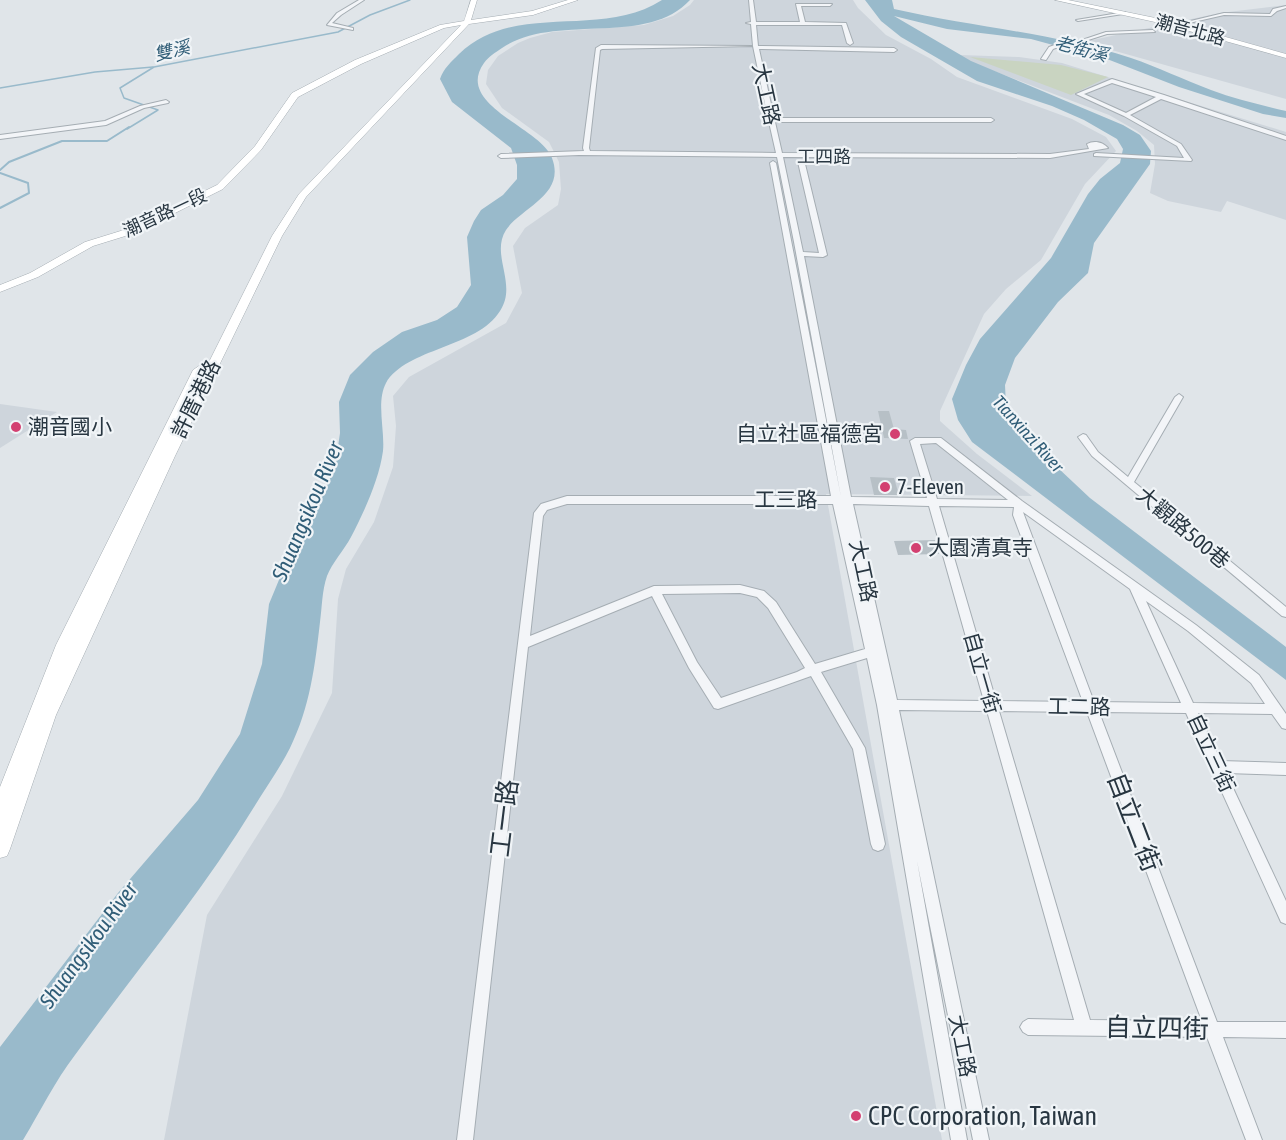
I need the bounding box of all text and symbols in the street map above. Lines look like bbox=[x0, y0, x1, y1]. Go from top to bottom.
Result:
street label: 潮音北路 bbox=[1153, 10, 1228, 49]
water label: 老街溪 bbox=[1052, 31, 1113, 66]
water label: 雙溪 bbox=[152, 36, 195, 65]
street label: 大工路 bbox=[749, 60, 785, 127]
street label: 工四路 bbox=[797, 146, 851, 167]
street label: 潮音路一段 bbox=[120, 184, 210, 241]
street label: 許厝港路 bbox=[166, 356, 224, 442]
water label: Tianxinzi River bbox=[988, 391, 1069, 477]
place label: 潮音國小 bbox=[28, 414, 112, 438]
marker: 潮音國小 bbox=[9, 420, 23, 434]
place label: 自立社區福德宮 bbox=[736, 421, 883, 445]
marker: 自立社區福德宮 bbox=[888, 427, 902, 441]
water label: Shuangsikou River bbox=[265, 436, 349, 586]
place label: 7-Eleven bbox=[897, 474, 964, 498]
marker: 7-Eleven bbox=[878, 480, 892, 494]
street label: 大觀路500巷 bbox=[1132, 482, 1235, 573]
street label: 工三路 bbox=[755, 487, 818, 511]
place label: 大園清真寺 bbox=[928, 535, 1033, 559]
street label: 大工路 bbox=[846, 537, 882, 604]
marker: 大園清真寺 bbox=[909, 541, 923, 555]
street label: 自立一街 bbox=[960, 629, 1006, 716]
street label: 工二路 bbox=[1047, 693, 1111, 719]
street label: 自立三街 bbox=[1183, 709, 1241, 796]
street label: 自立二街 bbox=[1101, 768, 1167, 876]
street label: 工一路 bbox=[484, 777, 524, 859]
water label: Shuangsikou River bbox=[33, 876, 143, 1014]
street label: 自立四街 bbox=[1105, 1012, 1209, 1044]
street label: 大工路 bbox=[945, 1013, 981, 1079]
place label: CPC Corporation, Taiwan bbox=[868, 1101, 1097, 1131]
marker: CPC Corporation, Taiwan bbox=[849, 1109, 863, 1123]

